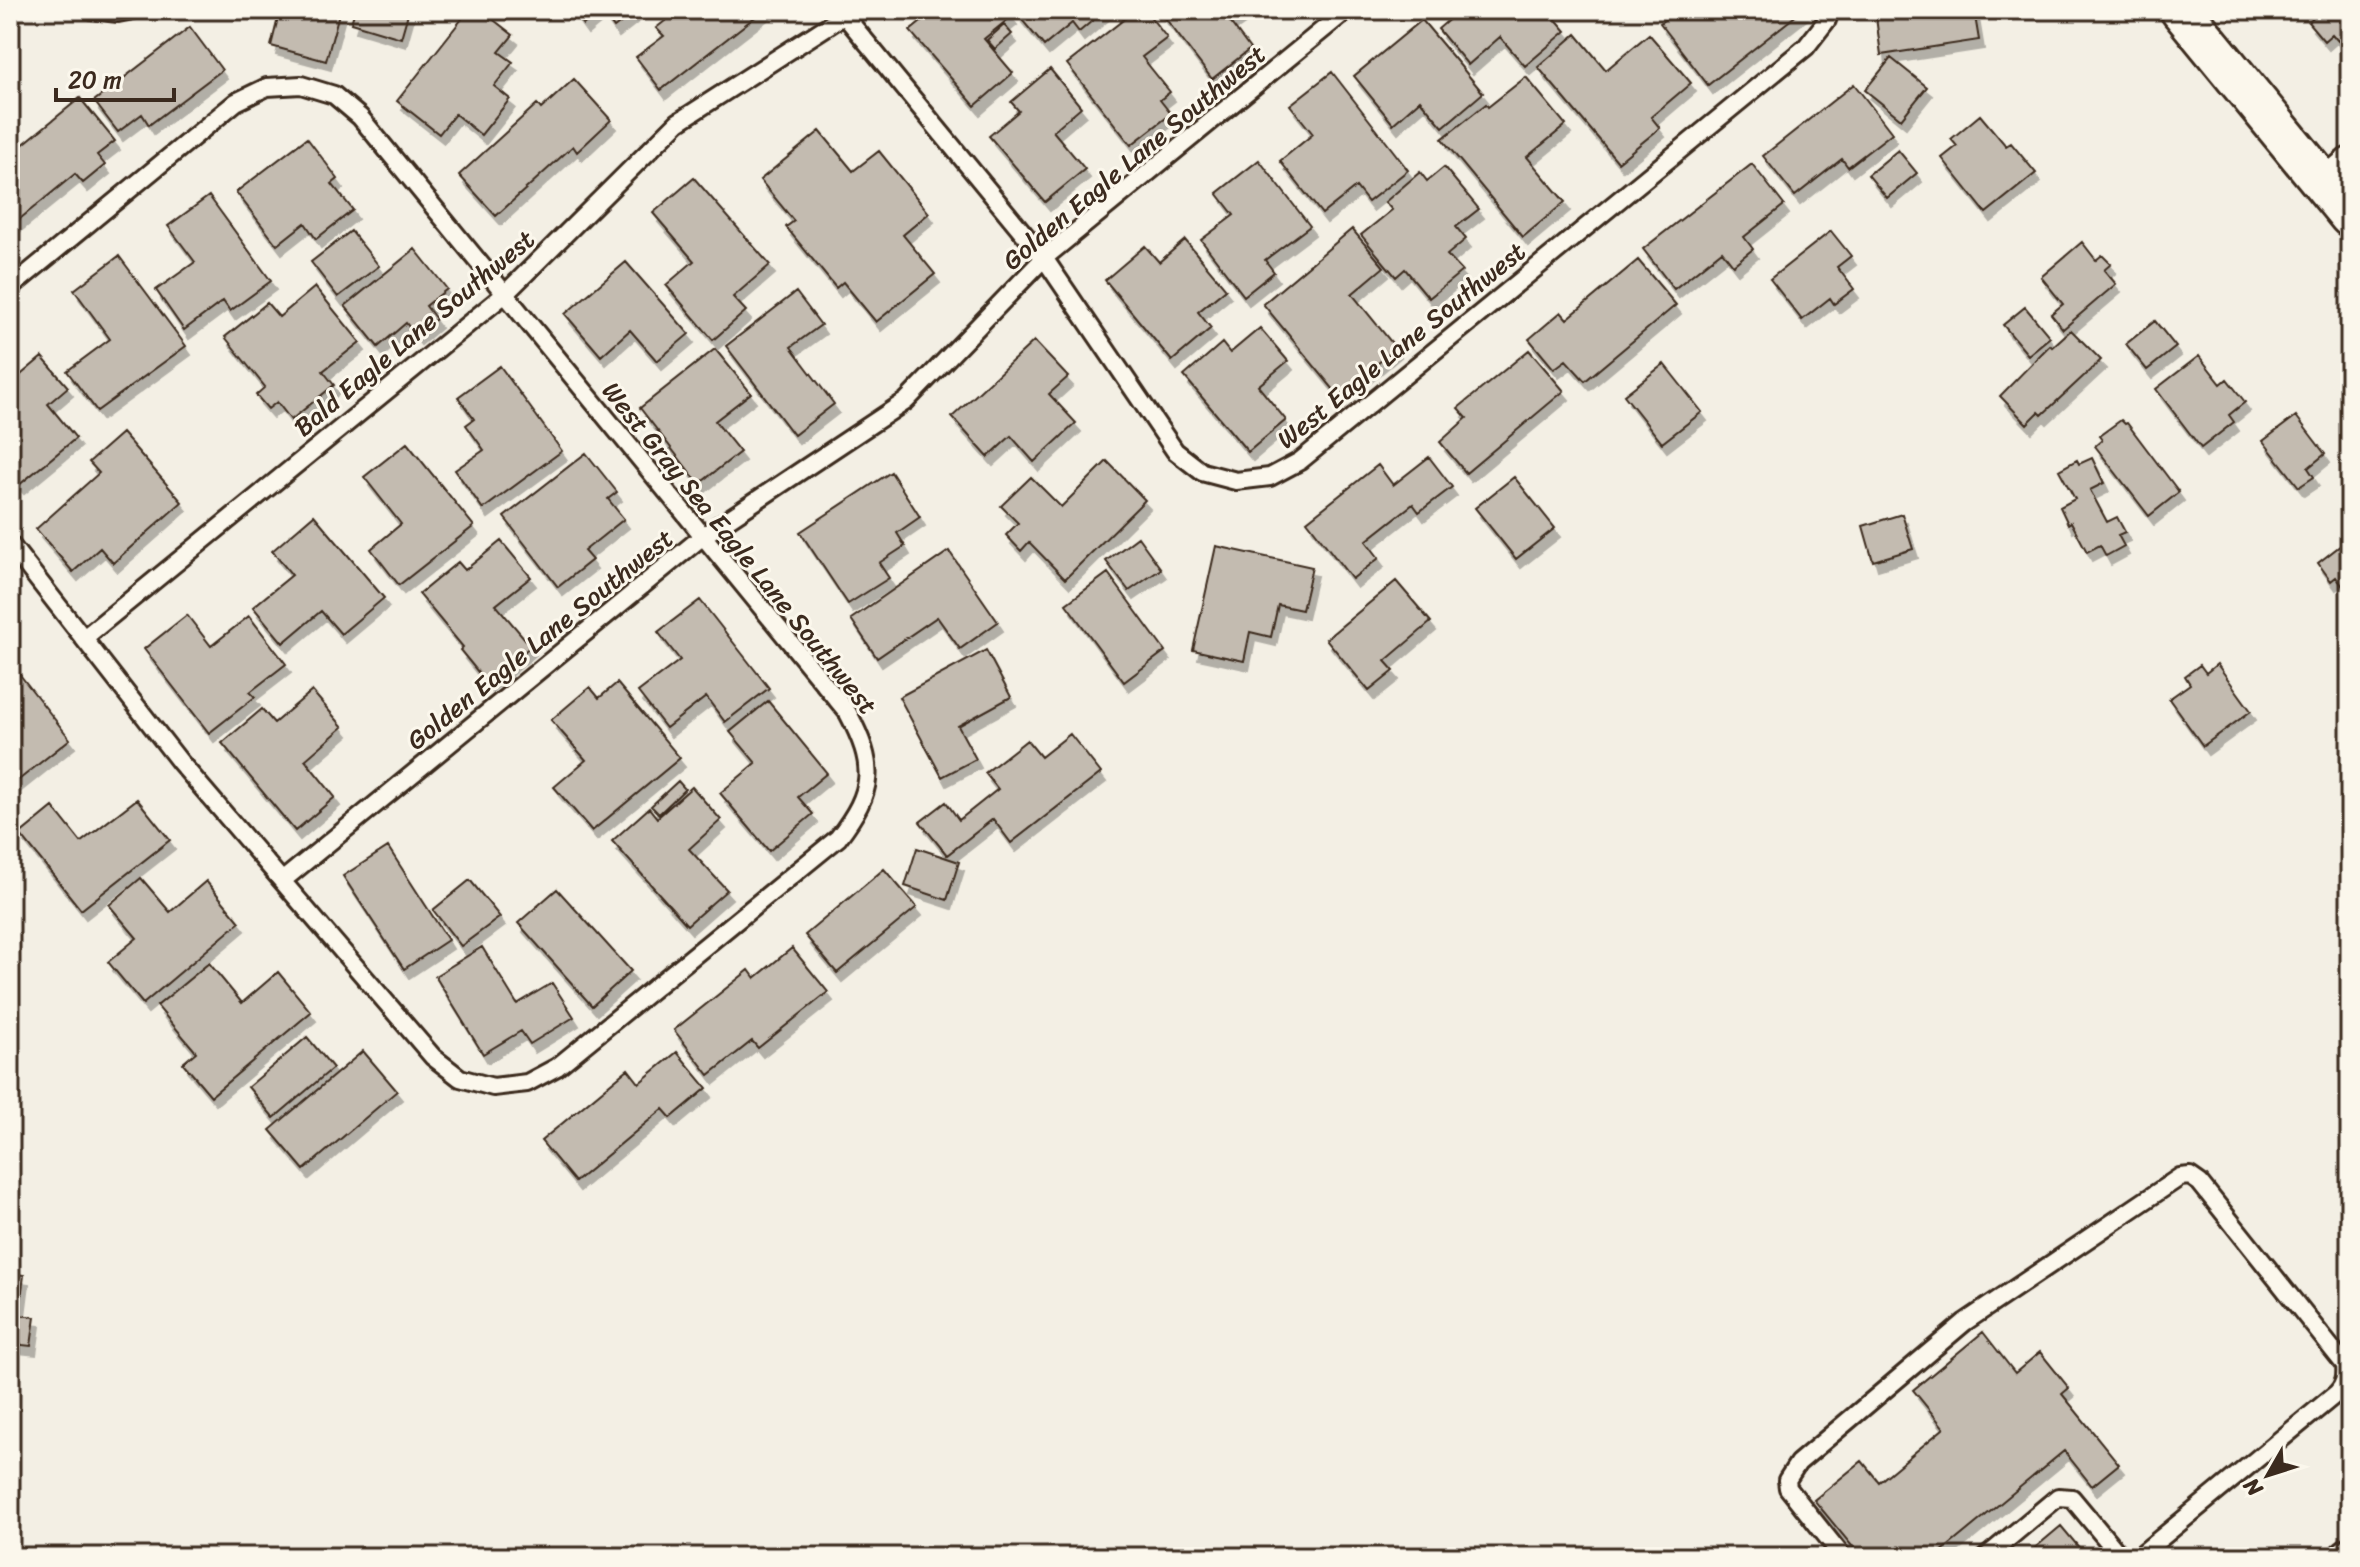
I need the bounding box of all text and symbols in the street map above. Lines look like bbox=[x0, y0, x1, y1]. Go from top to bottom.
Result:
street label: Golden Eagle Lane Southwest bbox=[991, 32, 1277, 282]
scale bar bbox=[56, 52, 174, 102]
text: 20 m bbox=[68, 59, 122, 101]
street label: Bald Eagle Lane Southwest bbox=[283, 218, 545, 448]
street label: West Eagle Lane Southwest bbox=[1266, 229, 1536, 461]
street label: West Gray Sea Eagle Lane Southwest bbox=[590, 371, 890, 725]
street label: Golden Eagle Lane Southwest bbox=[396, 516, 684, 762]
north arrow bbox=[2228, 1435, 2308, 1515]
text: N bbox=[2232, 1468, 2273, 1506]

